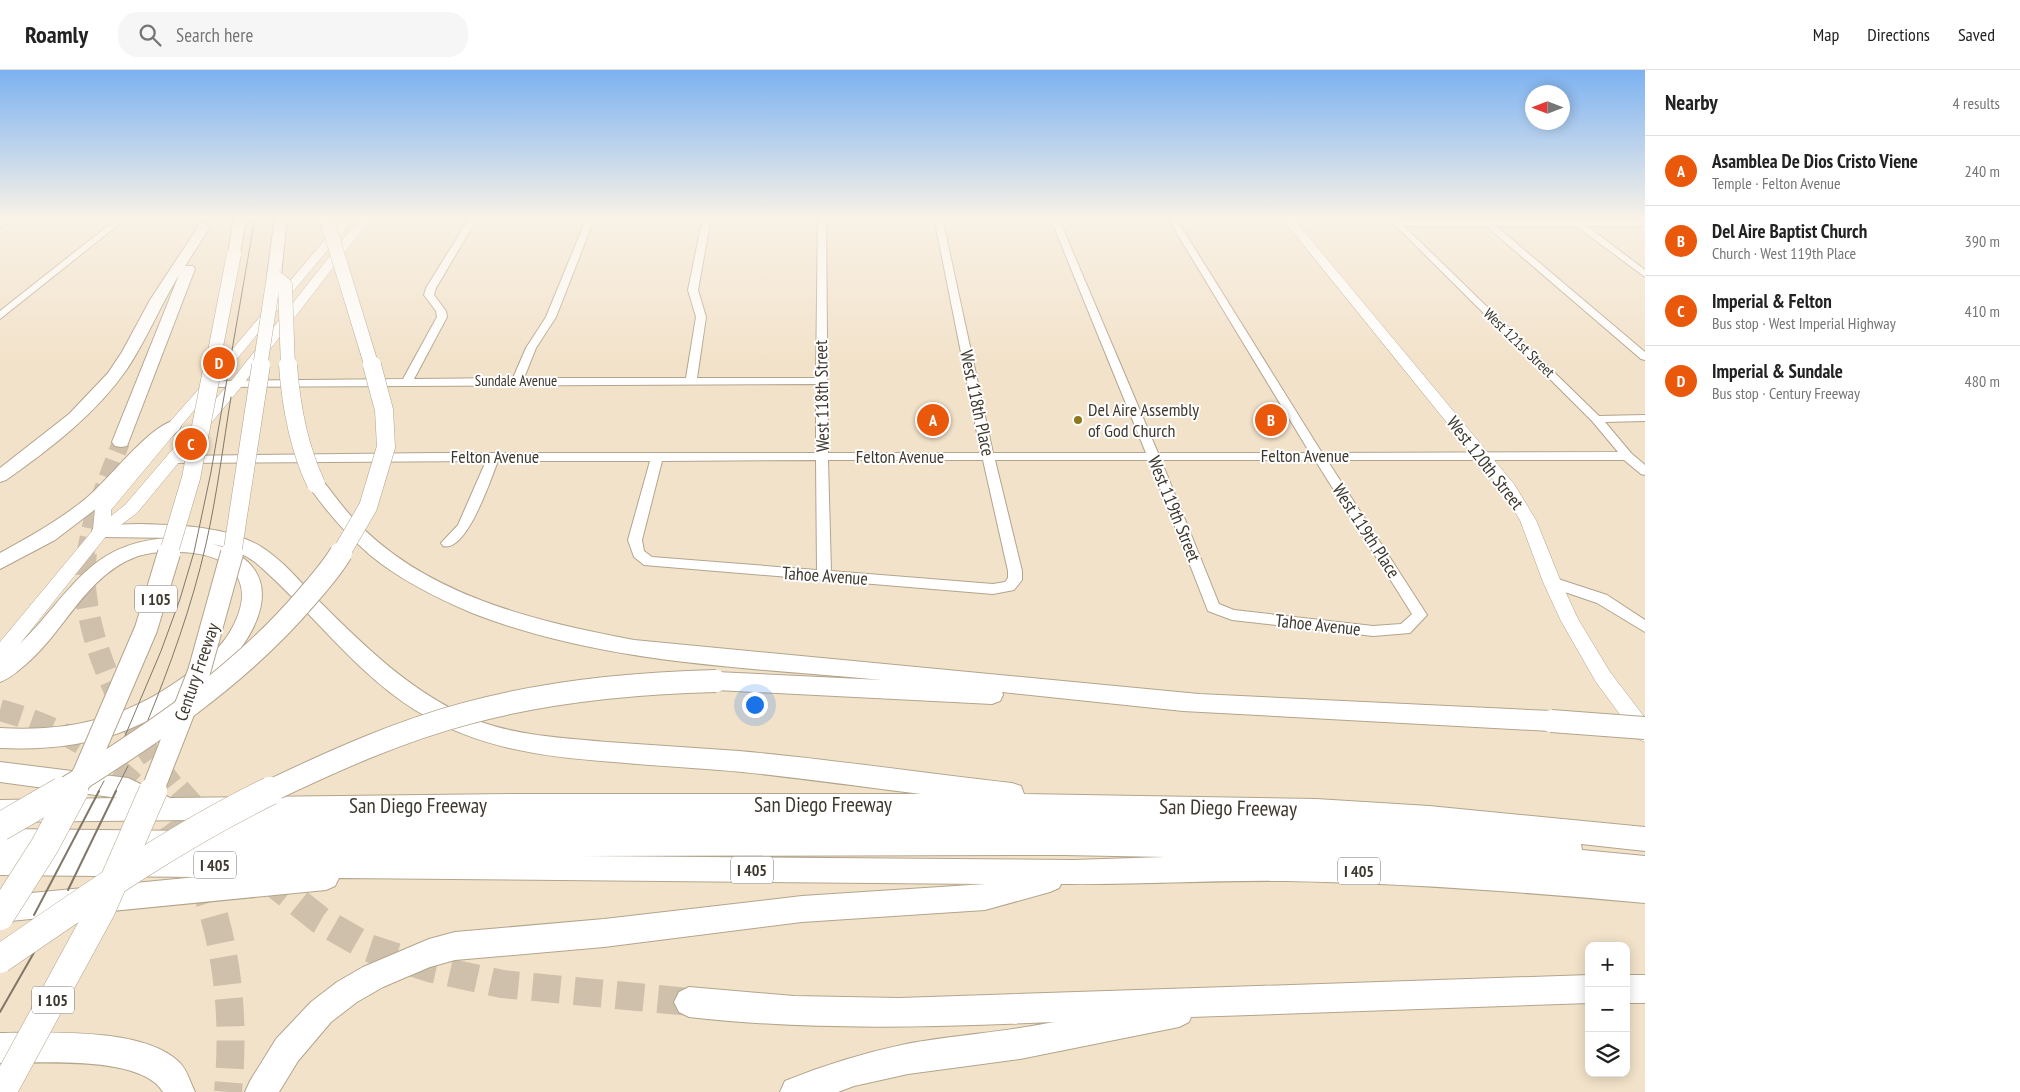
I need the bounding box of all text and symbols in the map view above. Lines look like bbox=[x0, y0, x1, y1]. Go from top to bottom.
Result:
search box bbox=[118, 12, 468, 57]
text: Roamly bbox=[25, 19, 88, 50]
icon: search bbox=[136, 21, 164, 49]
text: Search here bbox=[176, 23, 253, 47]
text: Map bbox=[1813, 23, 1839, 46]
text: Directions bbox=[1867, 23, 1930, 46]
text: Saved bbox=[1958, 23, 1995, 46]
north arrow bbox=[1525, 85, 1570, 130]
text: Nearby bbox=[1665, 89, 1718, 116]
text: 4 results bbox=[1953, 93, 2000, 113]
text: Asamblea De Dios Cristo Viene bbox=[1712, 149, 1918, 173]
text: A bbox=[1677, 161, 1685, 181]
text: 240 m bbox=[1965, 161, 2000, 181]
text: Temple · Felton Avenue bbox=[1712, 173, 1841, 193]
text: Del Aire Baptist Church bbox=[1712, 219, 1867, 243]
text: B bbox=[1677, 231, 1685, 251]
text: 390 m bbox=[1965, 231, 2000, 251]
text: Church · West 119th Place bbox=[1712, 243, 1856, 263]
text: Imperial & Felton bbox=[1712, 289, 1832, 313]
text: C bbox=[1677, 301, 1685, 321]
text: 410 m bbox=[1965, 301, 2000, 321]
street label: West 121st Street bbox=[1480, 304, 1559, 381]
text: Bus stop · West Imperial Highway bbox=[1712, 313, 1896, 333]
street label: West 118th Street bbox=[809, 340, 834, 452]
pin: D bbox=[203, 344, 235, 382]
street label: West 118th Place bbox=[955, 348, 1000, 458]
text: Imperial & Sundale bbox=[1712, 359, 1843, 383]
street label: Sundale Avenue bbox=[475, 371, 557, 390]
text: D bbox=[1677, 371, 1685, 391]
text: 480 m bbox=[1965, 371, 2000, 391]
text: Bus stop · Century Freeway bbox=[1712, 383, 1860, 403]
place label: Del Aire Assembly of God Church bbox=[1088, 398, 1199, 442]
pin: A bbox=[917, 401, 949, 439]
pin: B bbox=[1255, 401, 1287, 439]
street label: West 120th Street bbox=[1442, 411, 1529, 514]
marker: Del Aire Assembly of God Church bbox=[1072, 414, 1084, 426]
pin: C bbox=[175, 425, 207, 463]
street label: Felton Avenue bbox=[1261, 444, 1349, 467]
street label: Felton Avenue bbox=[451, 445, 539, 468]
street label: Felton Avenue bbox=[856, 445, 944, 468]
street label: West 119th Street bbox=[1143, 453, 1206, 565]
street label: West 119th Place bbox=[1327, 479, 1405, 582]
street label: Tahoe Avenue bbox=[781, 561, 869, 590]
road number: I 105 bbox=[135, 586, 177, 612]
street label: Tahoe Avenue bbox=[1274, 609, 1362, 640]
street label: Century Freeway bbox=[169, 619, 224, 724]
your location bbox=[742, 692, 768, 718]
street label: San Diego Freeway bbox=[754, 791, 892, 818]
street label: San Diego Freeway bbox=[349, 792, 487, 819]
street label: San Diego Freeway bbox=[1159, 793, 1297, 822]
road number: I 405 bbox=[194, 852, 236, 878]
road number: I 405 bbox=[731, 856, 773, 884]
road number: I 405 bbox=[1338, 858, 1380, 884]
map controls bbox=[1585, 942, 1630, 1077]
button: + bbox=[1585, 942, 1630, 987]
road number: I 105 bbox=[32, 986, 74, 1014]
button: − bbox=[1585, 987, 1630, 1032]
button: layers bbox=[1585, 1032, 1630, 1077]

